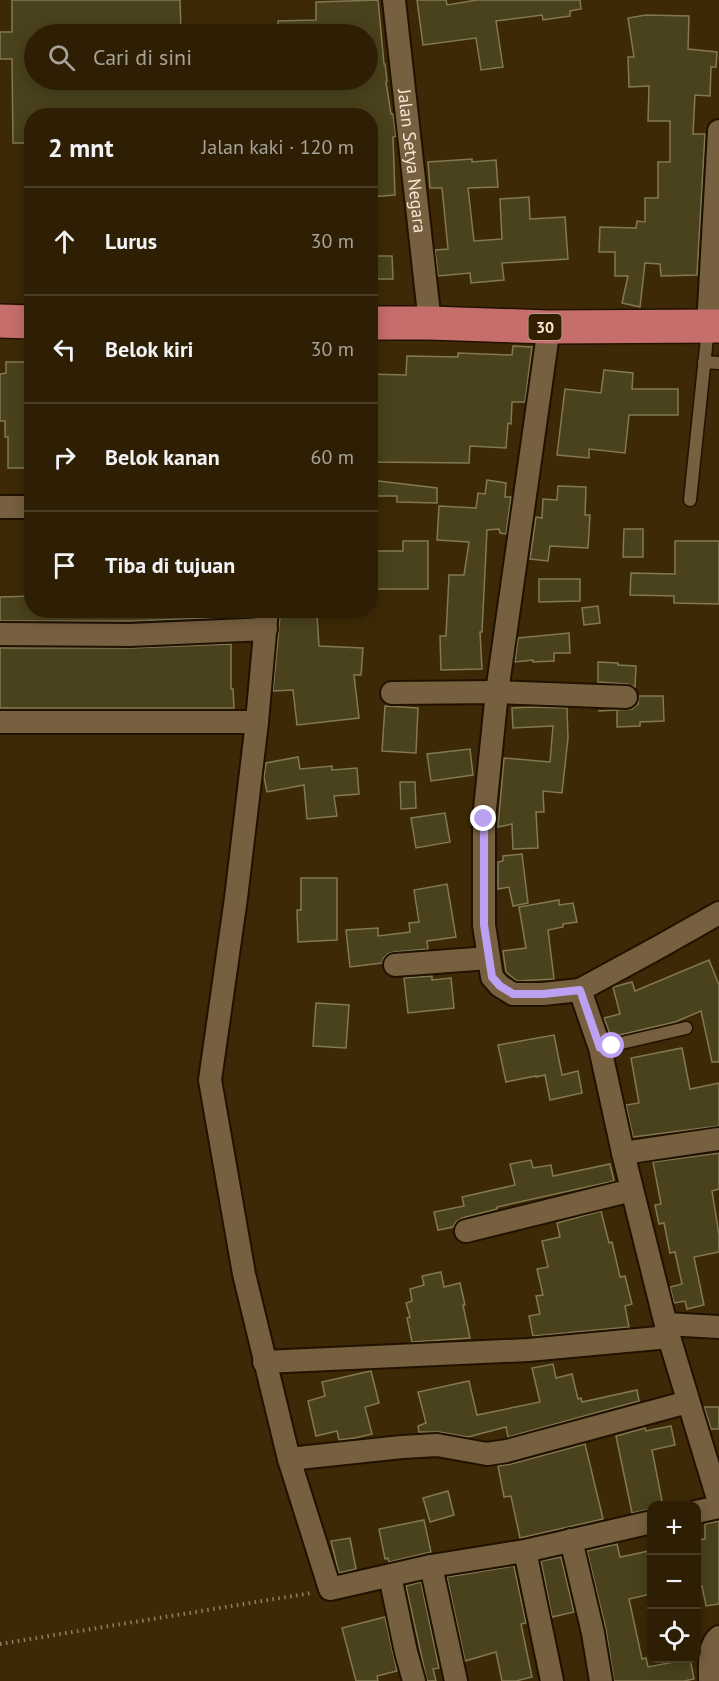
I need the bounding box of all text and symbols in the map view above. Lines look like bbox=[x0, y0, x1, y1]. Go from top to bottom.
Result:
search box bbox=[24, 24, 378, 90]
icon: search bbox=[45, 41, 78, 74]
text: Cari di sini bbox=[93, 43, 192, 71]
street label: Jalan Setya Negara bbox=[393, 87, 432, 234]
text: 2 mnt bbox=[48, 131, 114, 164]
text: Jalan kaki · 120 m bbox=[201, 134, 354, 160]
icon: ahead bbox=[48, 225, 81, 258]
text: Lurus bbox=[105, 227, 157, 255]
text: 30 m bbox=[311, 228, 354, 254]
road number: 30 bbox=[528, 314, 562, 340]
icon: left bbox=[48, 333, 81, 366]
text: Belok kiri bbox=[105, 335, 194, 363]
text: 30 m bbox=[311, 336, 354, 362]
icon: right bbox=[48, 441, 81, 474]
text: Belok kanan bbox=[105, 443, 220, 471]
text: 60 m bbox=[311, 444, 354, 470]
icon: arrive bbox=[48, 549, 81, 582]
text: Tiba di tujuan bbox=[105, 551, 235, 579]
route end bbox=[470, 805, 496, 831]
route start bbox=[598, 1032, 624, 1058]
map controls bbox=[647, 1501, 701, 1663]
button: + bbox=[647, 1501, 701, 1555]
button: − bbox=[647, 1555, 701, 1609]
button: locate bbox=[647, 1609, 701, 1663]

